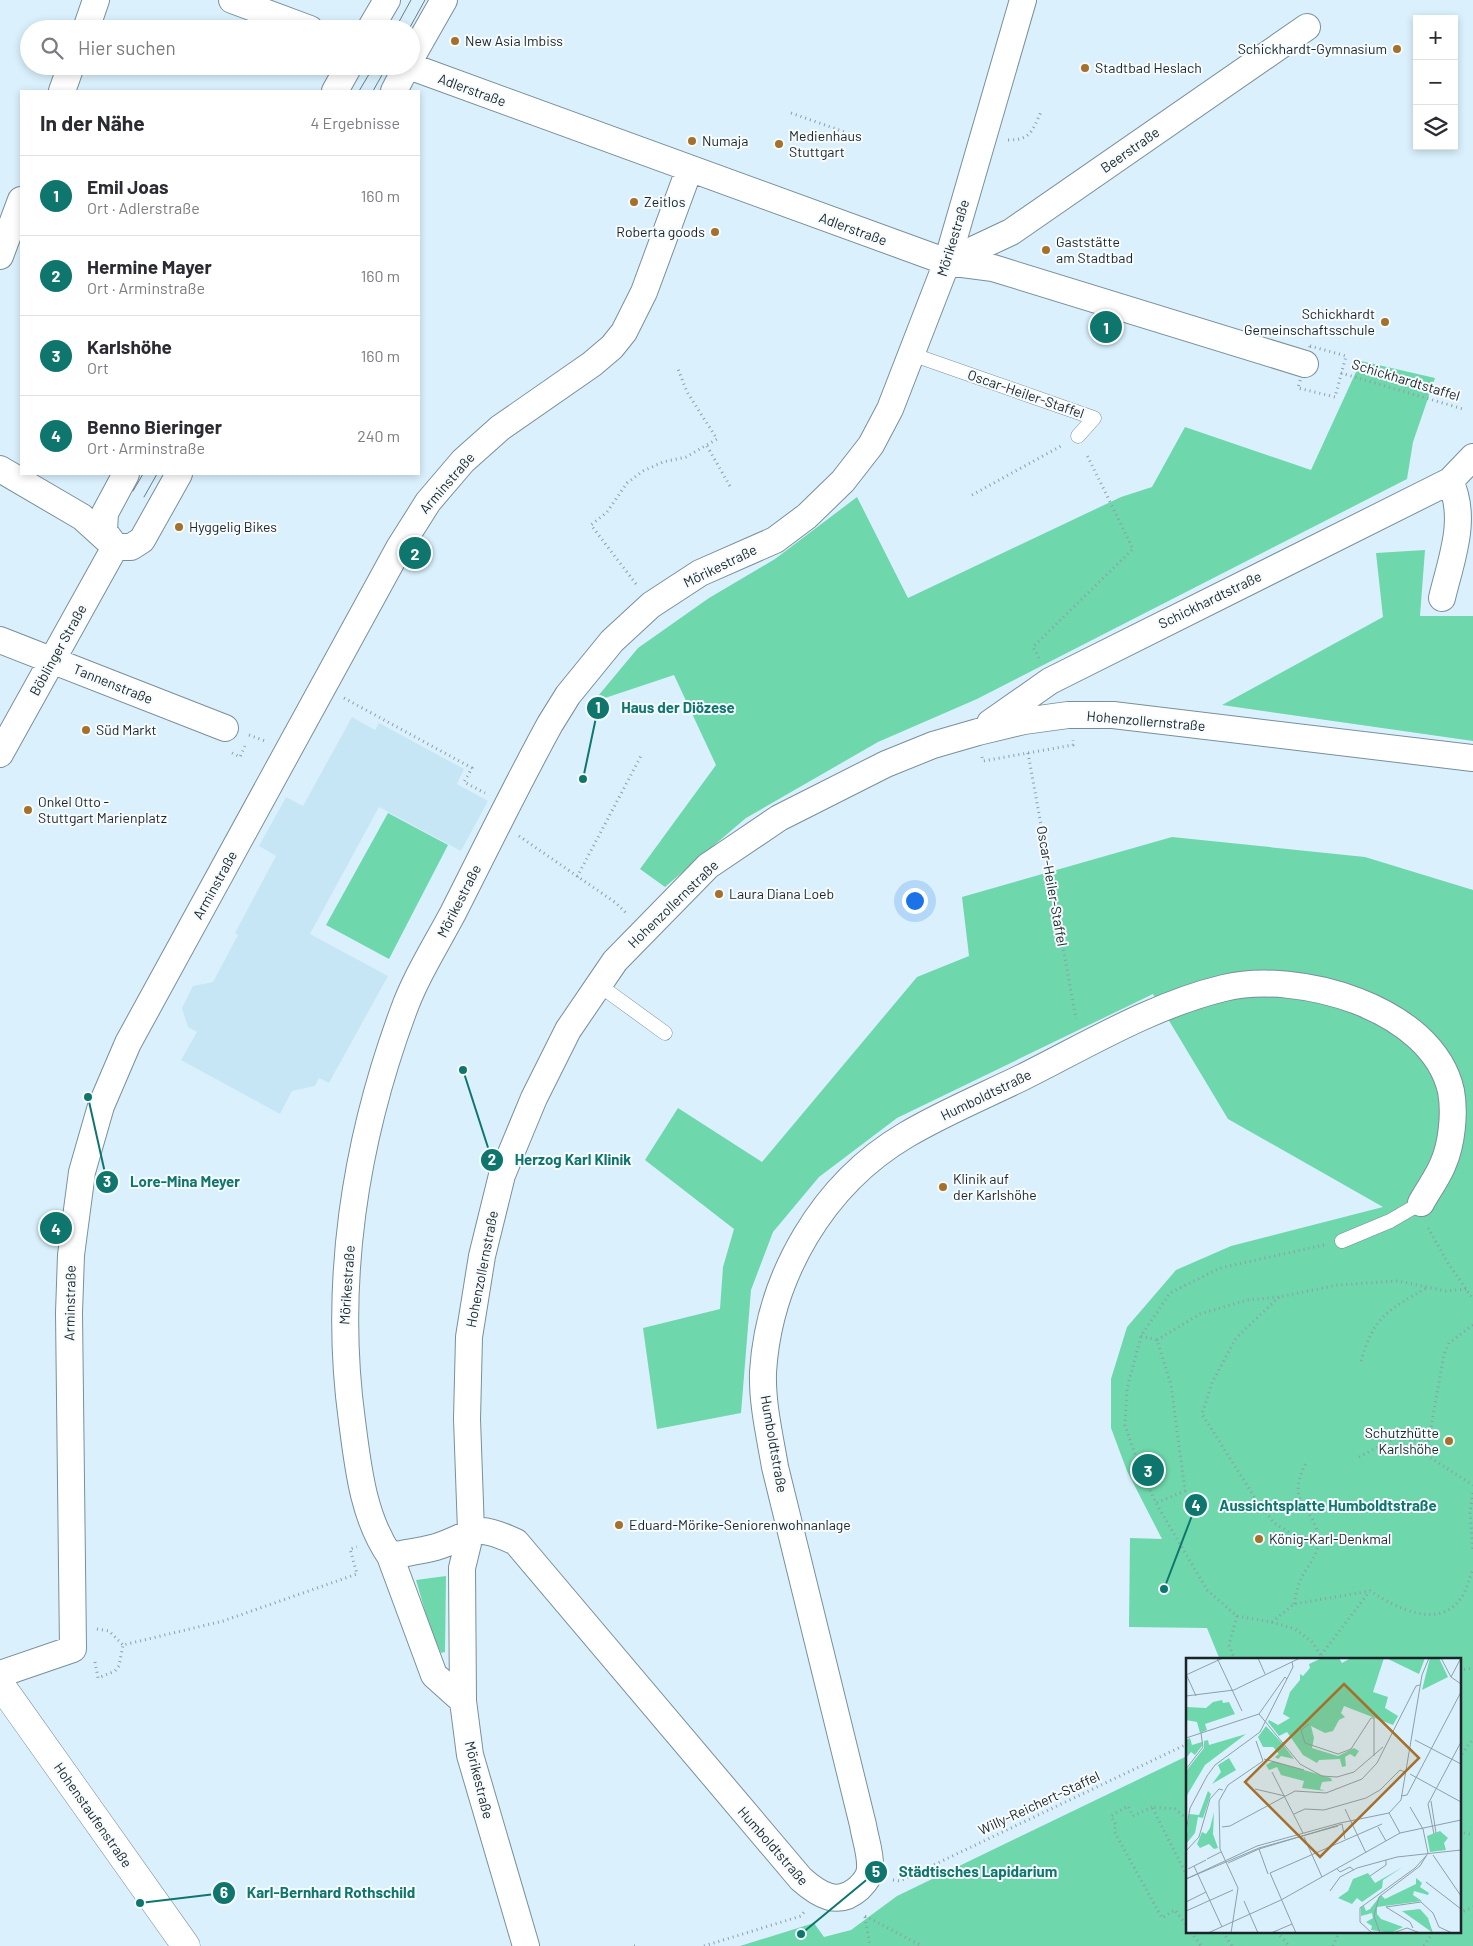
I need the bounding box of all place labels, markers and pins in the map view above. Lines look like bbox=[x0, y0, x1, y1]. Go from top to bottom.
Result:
place label: New Asia Imbiss bbox=[465, 32, 563, 49]
marker: New Asia Imbiss bbox=[449, 35, 461, 47]
place label: Schickhardt-Gymnasium bbox=[1238, 40, 1387, 57]
marker: Schickhardt-Gymnasium bbox=[1391, 43, 1403, 55]
place label: Stadtbad Heslach bbox=[1095, 59, 1202, 76]
marker: Stadtbad Heslach bbox=[1079, 62, 1091, 74]
place label: Medienhaus Stuttgart bbox=[789, 127, 862, 160]
place label: Numaja bbox=[702, 132, 748, 149]
marker: Numaja bbox=[686, 135, 698, 147]
marker: Medienhaus Stuttgart bbox=[773, 138, 785, 150]
place label: Zeitlos bbox=[644, 193, 686, 210]
marker: Zeitlos bbox=[628, 196, 640, 208]
place label: Roberta goods bbox=[616, 223, 705, 240]
marker: Roberta goods bbox=[709, 226, 721, 238]
place label: Gaststätte am Stadtbad bbox=[1056, 233, 1133, 266]
marker: Gaststätte am Stadtbad bbox=[1040, 244, 1052, 256]
place label: Schickhardt Gemeinschaftsschule bbox=[1244, 305, 1375, 338]
pin: 1 bbox=[1090, 308, 1122, 346]
marker: Schickhardt Gemeinschaftsschule bbox=[1379, 316, 1391, 328]
place label: Hyggelig Bikes bbox=[189, 518, 277, 535]
marker: Hyggelig Bikes bbox=[173, 521, 185, 533]
pin: 2 bbox=[399, 534, 431, 572]
callout: Haus der Diözese bbox=[586, 693, 744, 723]
place label: Süd Markt bbox=[96, 721, 157, 738]
marker: Süd Markt bbox=[80, 724, 92, 736]
place label: Onkel Otto - Stuttgart Marienplatz bbox=[38, 793, 167, 826]
marker: Onkel Otto - Stuttgart Marienplatz bbox=[22, 804, 34, 816]
place label: Laura Diana Loeb bbox=[729, 885, 834, 902]
marker: Laura Diana Loeb bbox=[713, 888, 725, 900]
callout: Herzog Karl Klinik bbox=[479, 1145, 641, 1175]
callout: Lore-Mina Meyer bbox=[95, 1167, 250, 1197]
place label: Klinik auf der Karlshöhe bbox=[953, 1170, 1037, 1203]
marker: Klinik auf der Karlshöhe bbox=[937, 1181, 949, 1193]
pin: 4 bbox=[40, 1209, 72, 1247]
place label: Schutzhütte Karlshöhe bbox=[1365, 1424, 1439, 1457]
marker: Schutzhütte Karlshöhe bbox=[1443, 1435, 1455, 1447]
pin: 3 bbox=[1132, 1451, 1164, 1489]
callout: Aussichtsplatte Humboldtstraße bbox=[1184, 1490, 1446, 1520]
place label: Eduard-Mörike-Seniorenwohnanlage bbox=[629, 1516, 851, 1533]
marker: Eduard-Mörike-Seniorenwohnanlage bbox=[613, 1519, 625, 1531]
place label: König-Karl-Denkmal bbox=[1269, 1530, 1391, 1547]
marker: König-Karl-Denkmal bbox=[1253, 1533, 1265, 1545]
callout: Städtisches Lapidarium bbox=[864, 1857, 1067, 1887]
callout: Karl-Bernhard Rothschild bbox=[212, 1878, 425, 1908]

